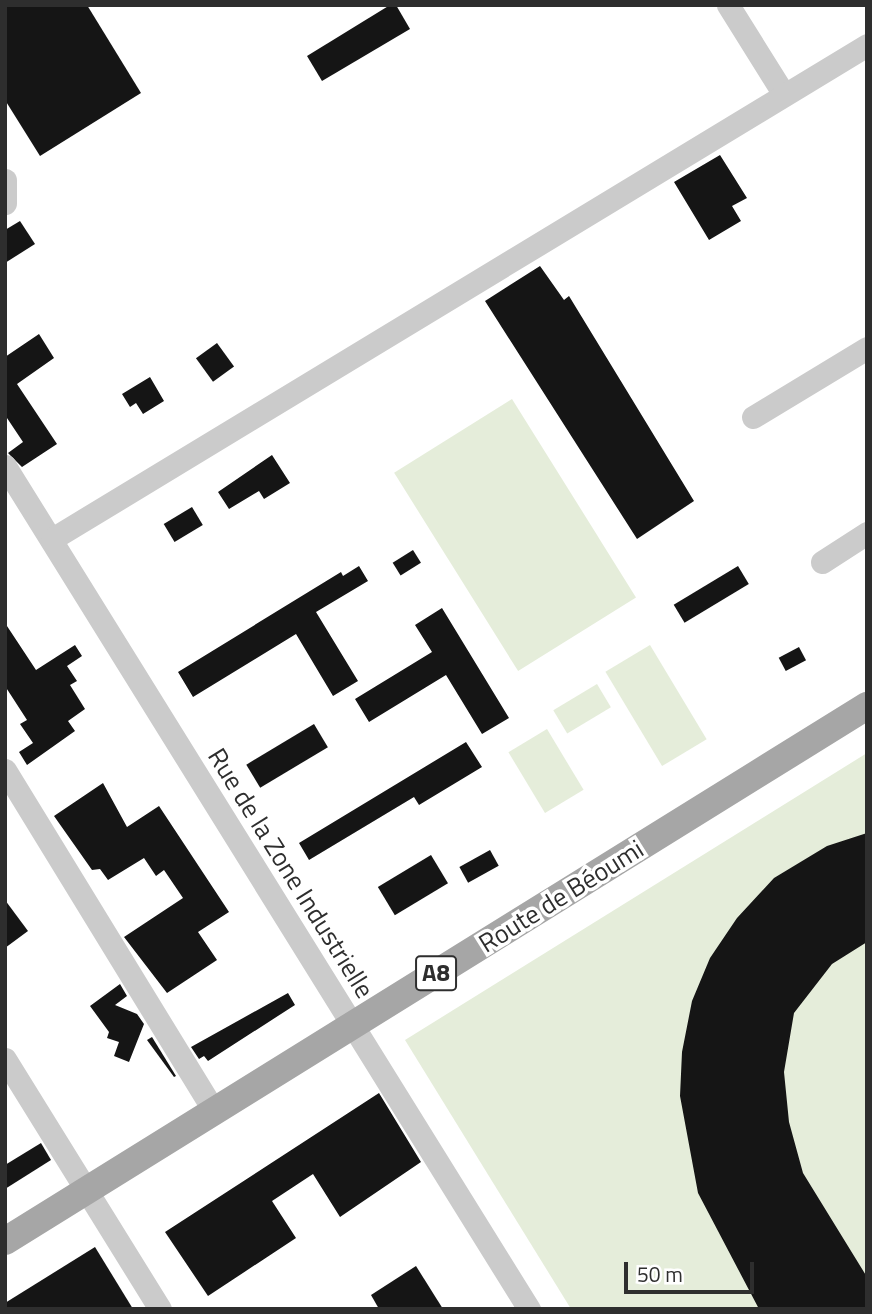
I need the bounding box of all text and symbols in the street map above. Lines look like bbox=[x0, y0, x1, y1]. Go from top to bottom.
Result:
street label: Rue de la Zone Industrielle bbox=[201, 743, 381, 1003]
street label: Route de Béoumi bbox=[473, 833, 649, 959]
road number: A8 bbox=[415, 953, 457, 993]
scale bar bbox=[627, 1248, 756, 1292]
text: 50 m bbox=[637, 1258, 683, 1290]

